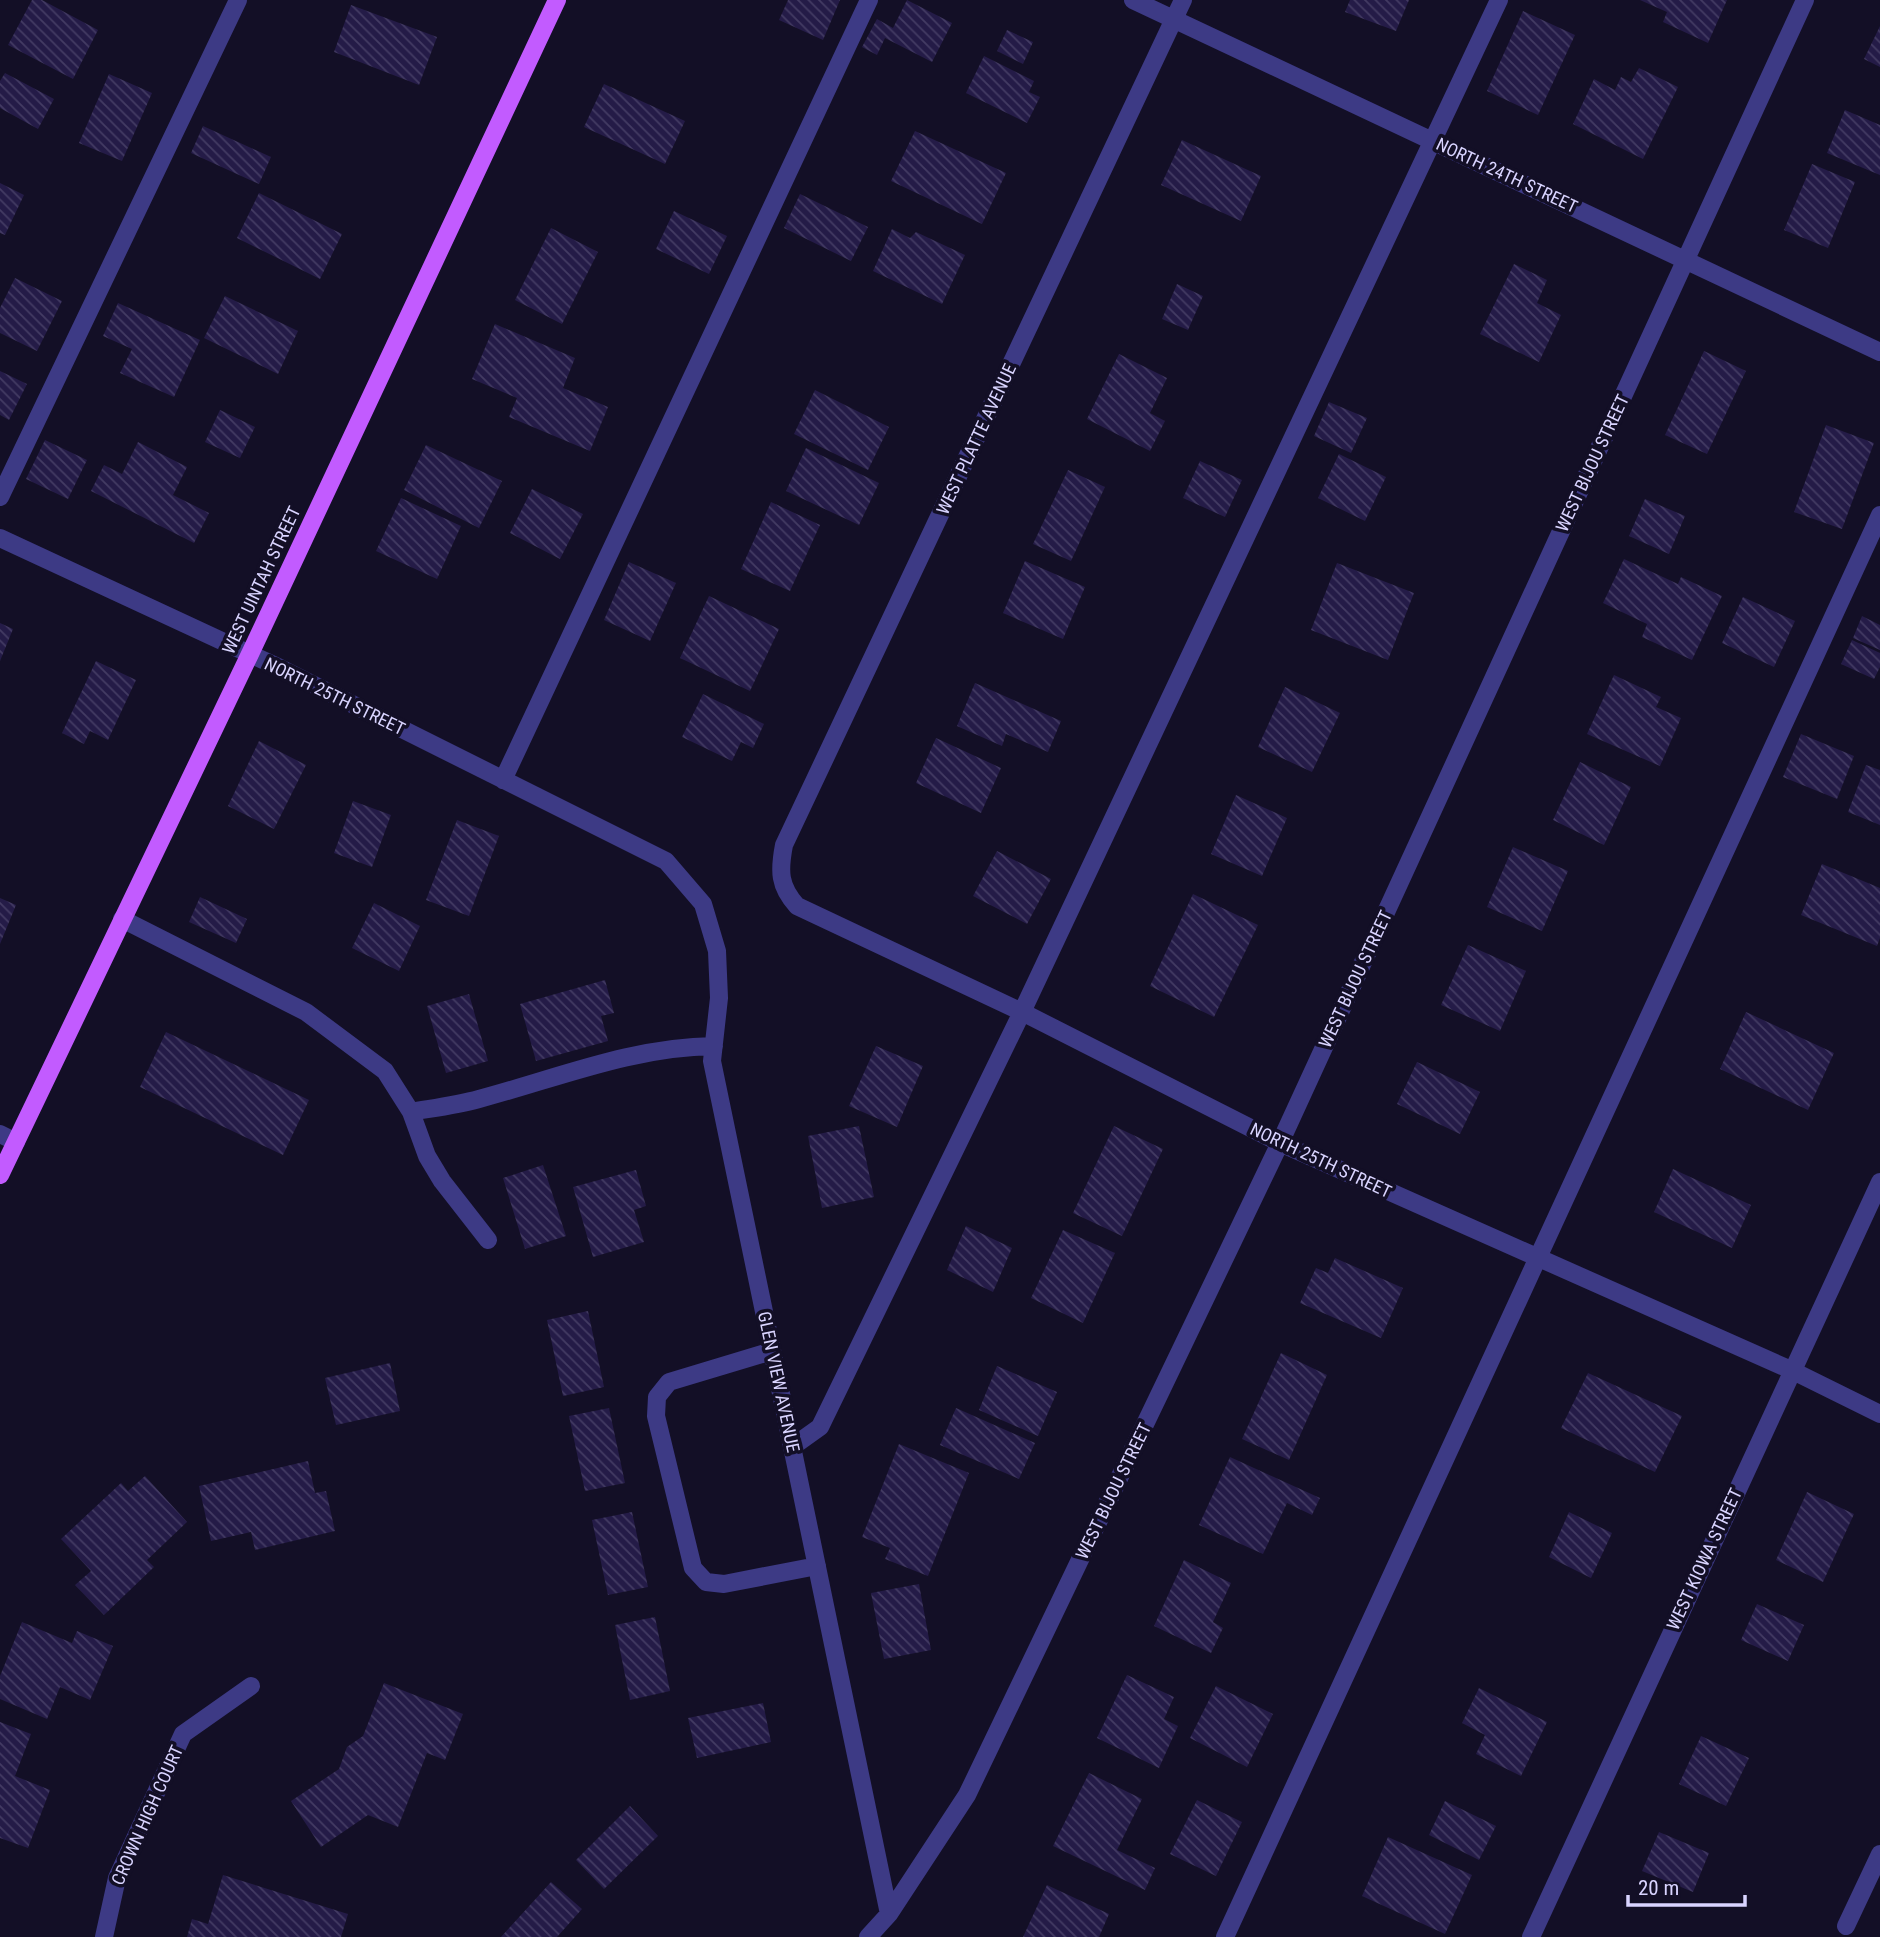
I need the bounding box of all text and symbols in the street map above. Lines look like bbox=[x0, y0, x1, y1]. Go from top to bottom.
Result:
street label: NORTH 24TH STREET bbox=[1433, 133, 1581, 217]
street label: WEST PLATTE AVENUE bbox=[932, 360, 1020, 518]
street label: WEST BIJOU STREET bbox=[1551, 391, 1633, 535]
street label: WEST UINTAH STREET bbox=[218, 503, 304, 657]
street label: NORTH 25TH STREET bbox=[261, 653, 409, 739]
street label: WEST BIJOU STREET bbox=[1314, 907, 1396, 1051]
street label: NORTH 25TH STREET bbox=[1247, 1118, 1395, 1202]
street label: GLEN VIEW AVENUE bbox=[754, 1310, 804, 1454]
street label: WEST BIJOU STREET bbox=[1071, 1419, 1155, 1563]
street label: WEST KIOWA STREET bbox=[1662, 1485, 1746, 1633]
street label: CROWN HIGH COURT bbox=[107, 1742, 187, 1888]
scale bar bbox=[1628, 1864, 1745, 1908]
text: 20 m bbox=[1638, 1876, 1679, 1900]

